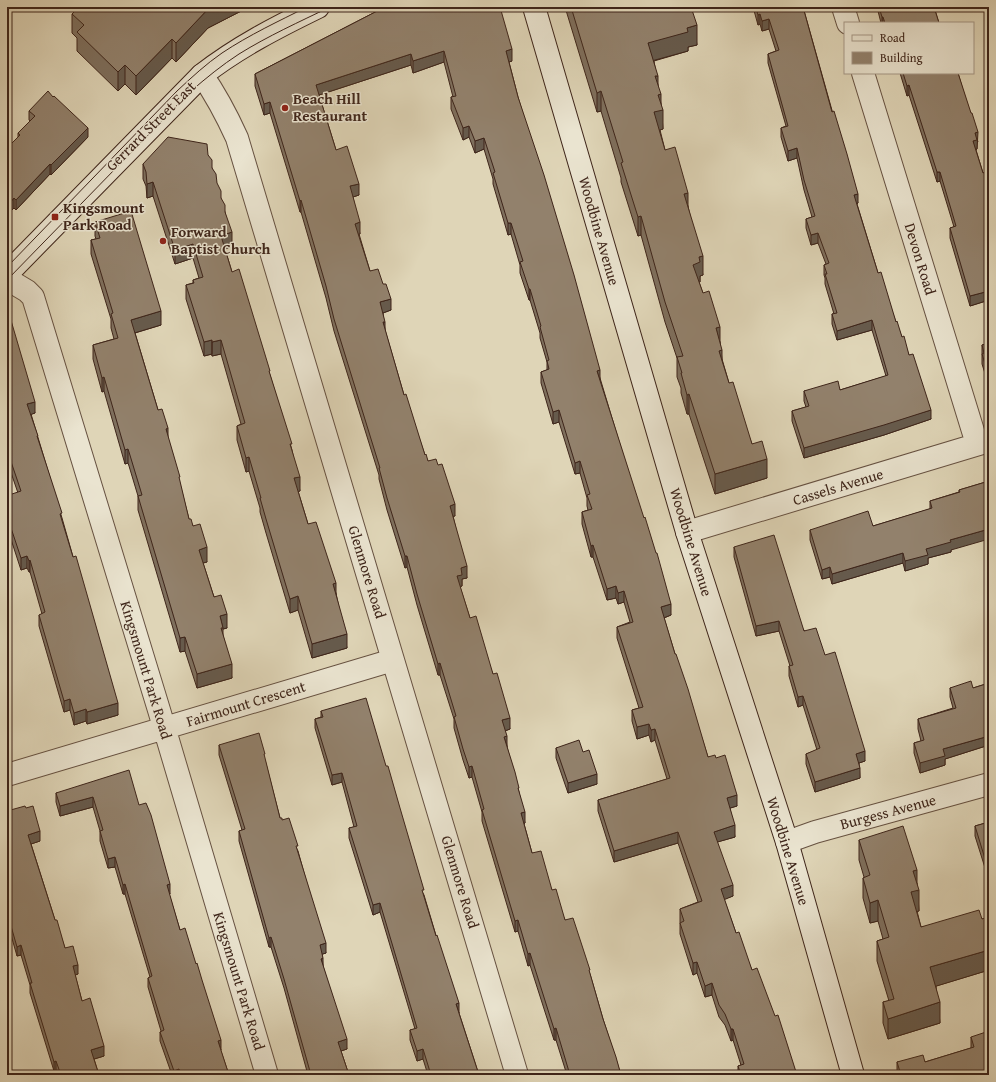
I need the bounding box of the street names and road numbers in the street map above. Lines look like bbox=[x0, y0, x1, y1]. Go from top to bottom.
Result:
street label: Gerrard Street East bbox=[101, 75, 201, 175]
street label: Woodbine Avenue bbox=[574, 174, 625, 288]
street label: Devon Road bbox=[900, 220, 941, 297]
street label: Cassels Avenue bbox=[790, 463, 886, 510]
street label: Woodbine Avenue bbox=[665, 485, 718, 599]
street label: Glenmore Road bbox=[343, 523, 392, 621]
street label: Kingsmount Park Road bbox=[115, 598, 178, 742]
street label: Fairmount Crescent bbox=[184, 675, 309, 732]
street label: Burgess Avenue bbox=[838, 789, 938, 834]
street label: Woodbine Avenue bbox=[762, 794, 815, 908]
street label: Glenmore Road bbox=[436, 833, 485, 931]
street label: Kingsmount Park Road bbox=[208, 909, 271, 1053]

